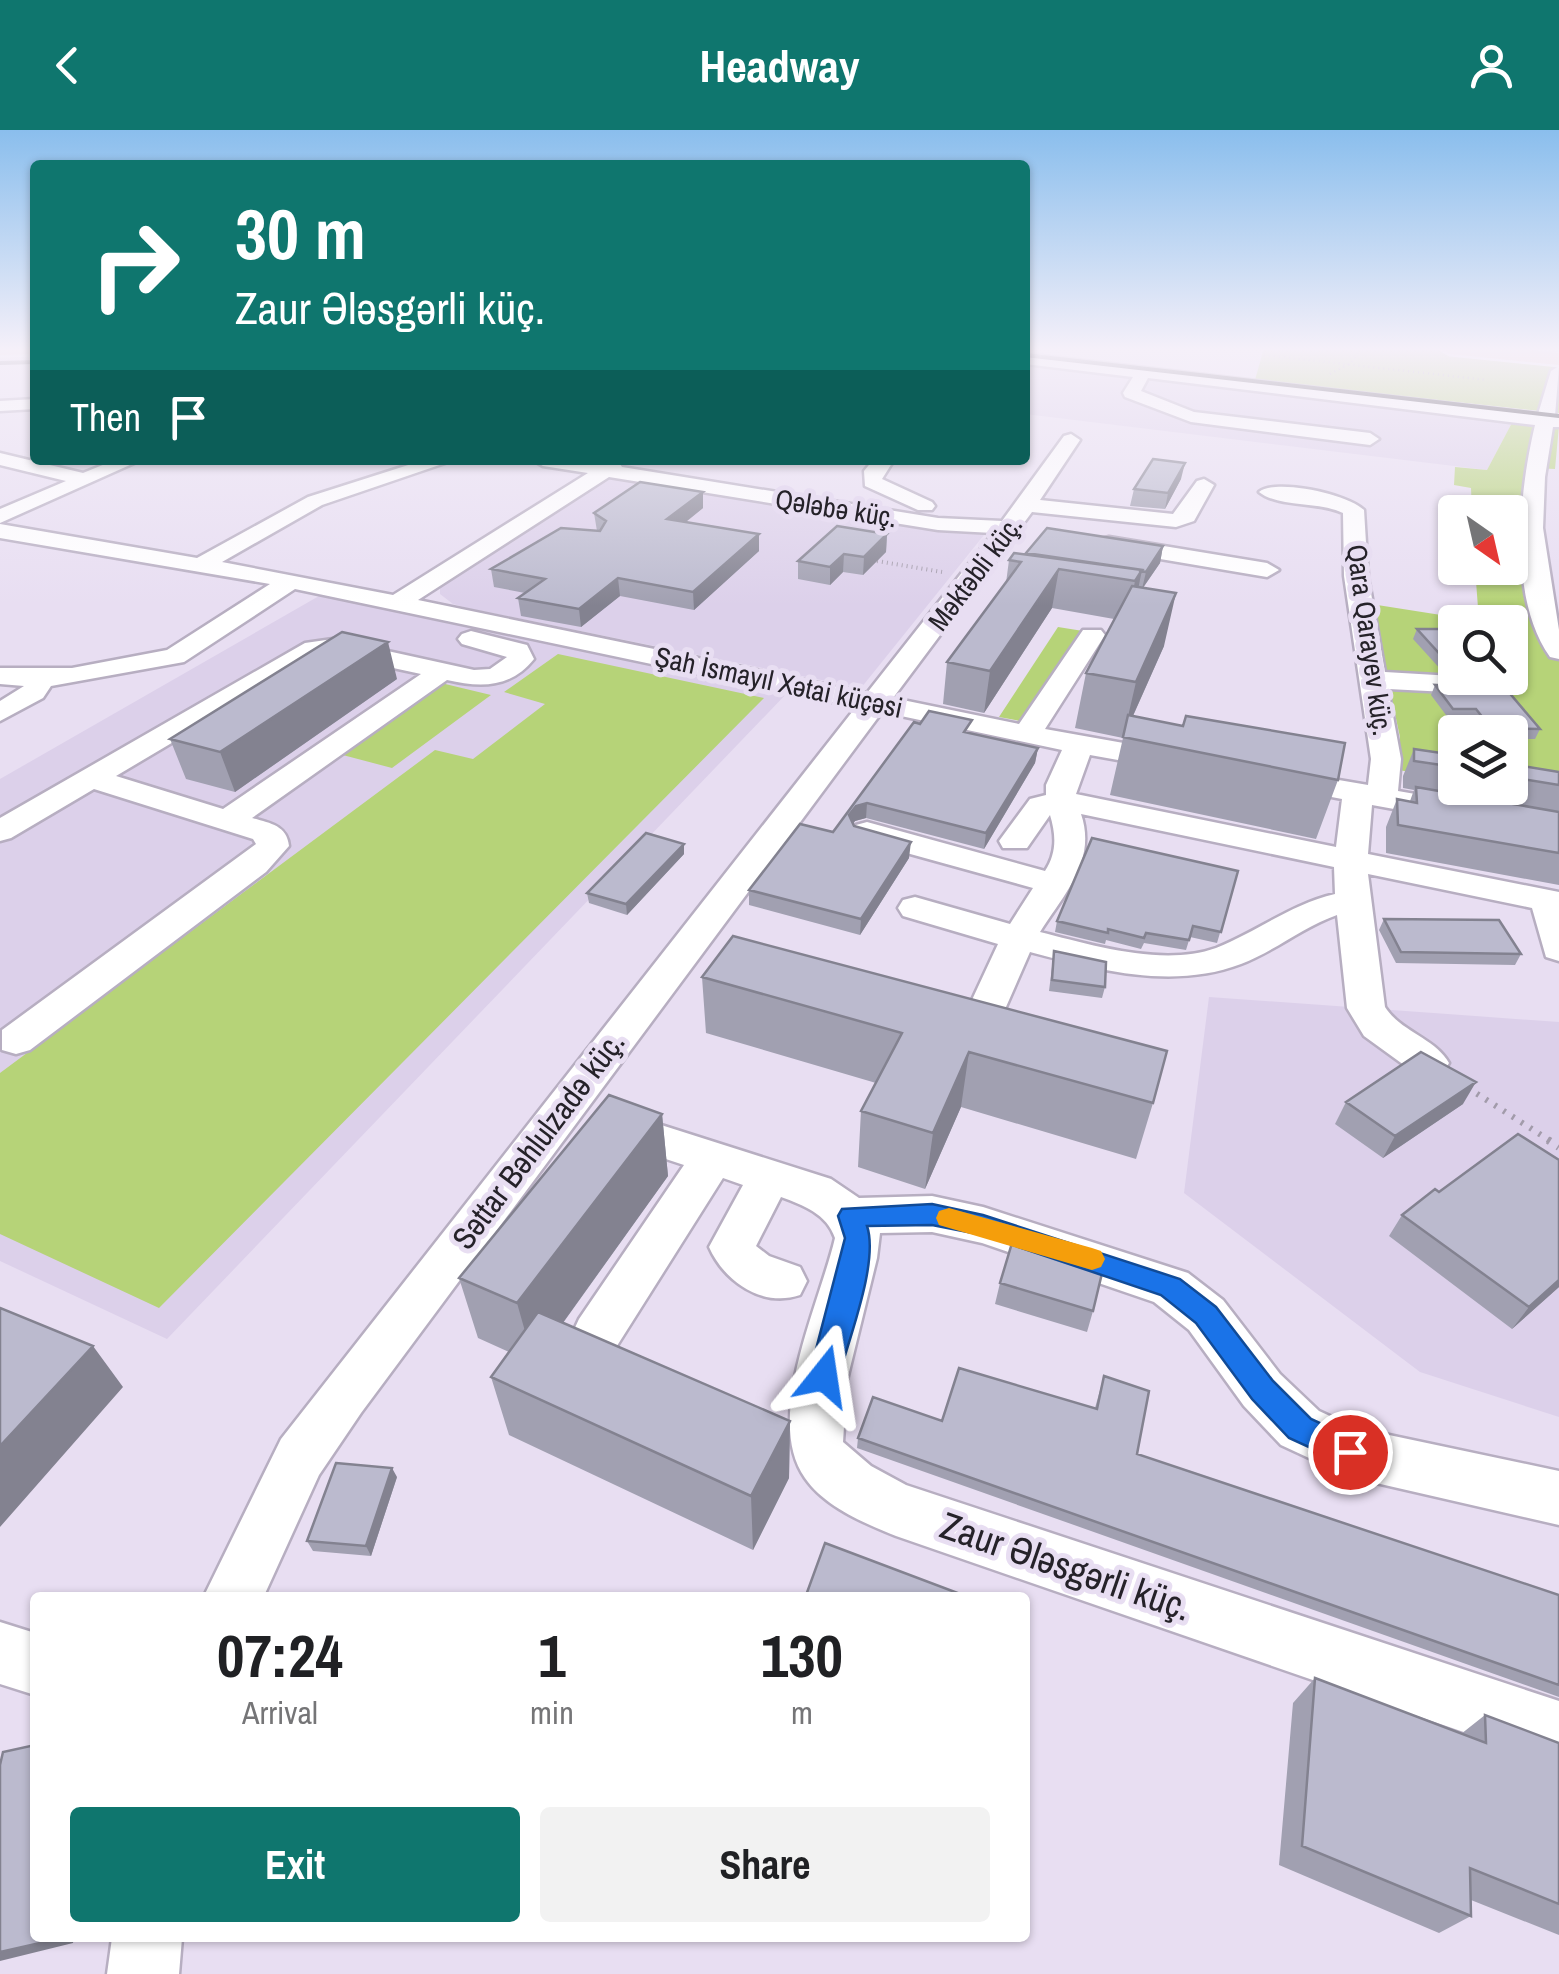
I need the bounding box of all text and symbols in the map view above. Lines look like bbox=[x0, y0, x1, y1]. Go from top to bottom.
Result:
text: Headway bbox=[700, 35, 859, 96]
icon: back bbox=[40, 38, 95, 93]
icon: person bbox=[1464, 38, 1519, 93]
text: 30 m bbox=[235, 187, 366, 281]
icon: right bbox=[70, 200, 200, 330]
text: Zaur Ələsgərli küç. bbox=[235, 277, 545, 338]
icon: arrive bbox=[161, 390, 216, 445]
text: Then bbox=[70, 392, 141, 443]
street label: Qələbə küç. bbox=[773, 480, 899, 536]
north arrow bbox=[1438, 495, 1528, 585]
map controls bbox=[1438, 495, 1528, 805]
street label: Məktəbli küç. bbox=[919, 508, 1031, 638]
street label: Qara Qarayev küç. bbox=[1338, 542, 1402, 738]
button: search bbox=[1438, 605, 1528, 695]
street label: Şah İsmayıl Xətai küçəsi bbox=[652, 637, 906, 727]
button: layers bbox=[1438, 715, 1528, 805]
street label: Səttar Bəhlulzadə küç. bbox=[442, 1022, 634, 1258]
position arrow bbox=[772, 1324, 876, 1428]
pin bbox=[1308, 1410, 1393, 1495]
icon: arrive bbox=[1323, 1425, 1378, 1480]
street label: Zaur Ələsgərli küç. bbox=[934, 1499, 1198, 1633]
text: 07:24 bbox=[217, 1615, 343, 1696]
text: 1 bbox=[538, 1615, 566, 1696]
text: 130 bbox=[761, 1615, 843, 1696]
text: Arrival bbox=[242, 1691, 318, 1734]
text: min bbox=[530, 1691, 574, 1734]
text: m bbox=[791, 1691, 813, 1734]
button: Exit bbox=[70, 1807, 520, 1922]
button: Share bbox=[540, 1807, 990, 1922]

